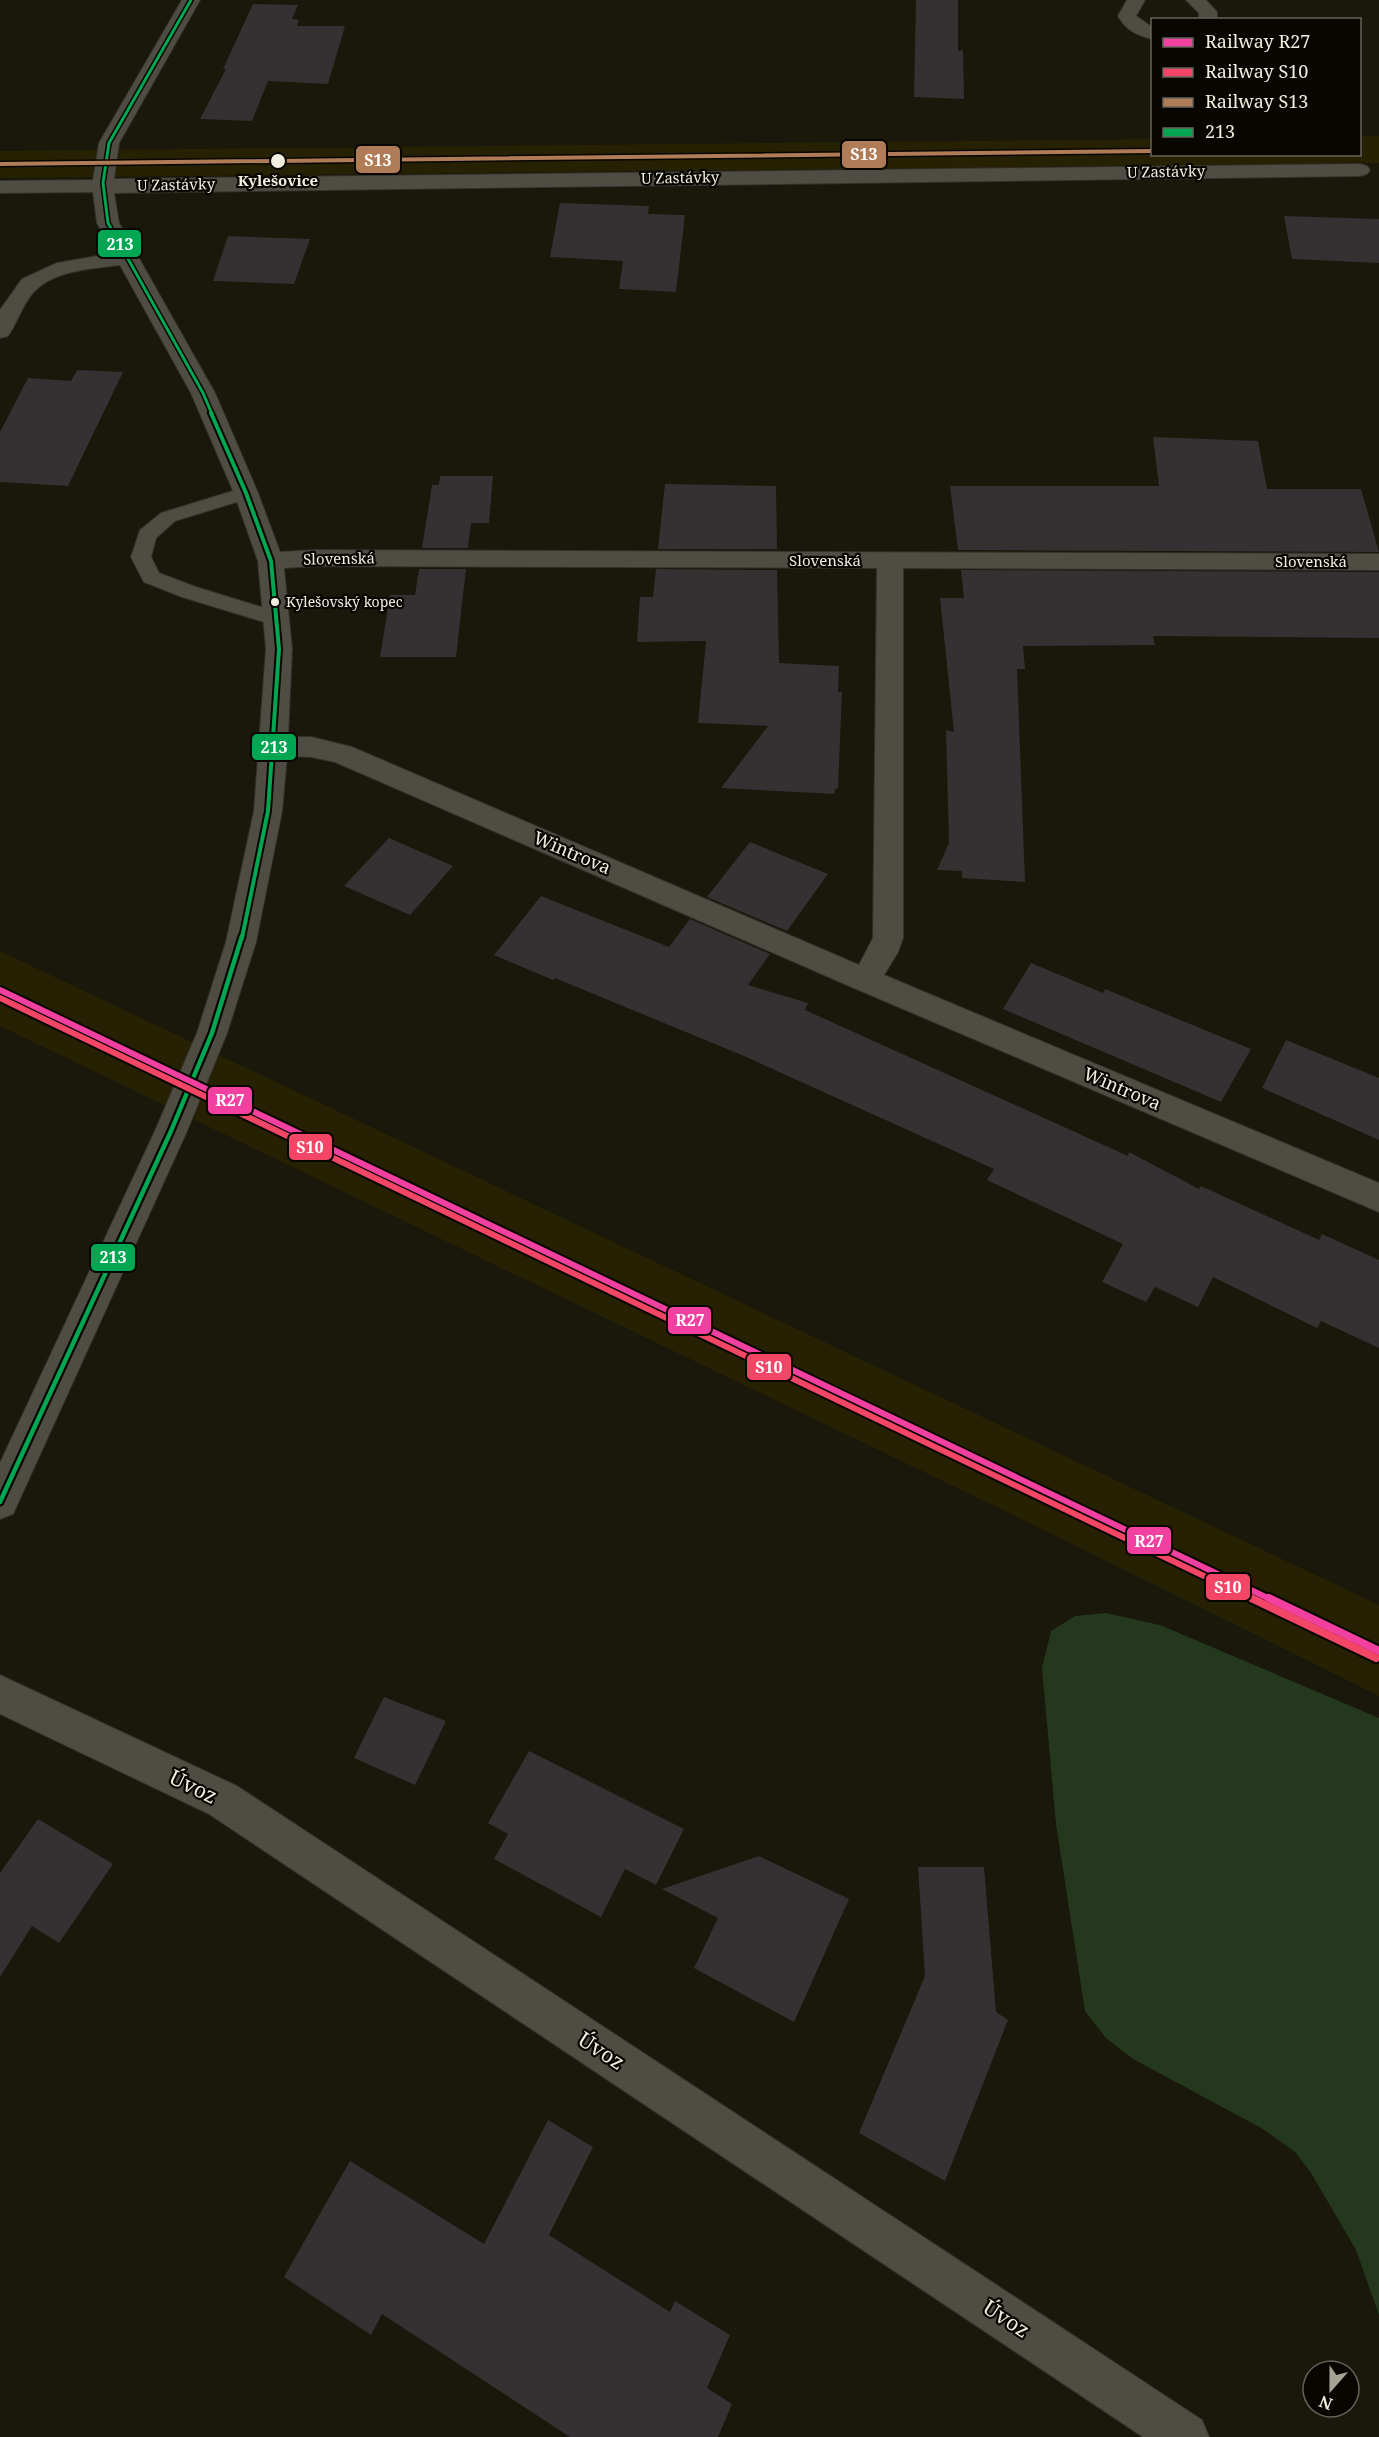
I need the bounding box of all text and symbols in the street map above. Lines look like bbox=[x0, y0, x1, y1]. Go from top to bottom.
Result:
legend bbox=[1151, 18, 1361, 156]
text: Railway R27 bbox=[1205, 29, 1310, 53]
text: Railway S10 bbox=[1205, 59, 1308, 83]
text: Railway S13 bbox=[1205, 89, 1308, 113]
text: 213 bbox=[1205, 119, 1235, 143]
line badge: S13 bbox=[841, 140, 887, 169]
text: S13 bbox=[850, 143, 878, 165]
line badge: S13 bbox=[355, 145, 401, 174]
text: S13 bbox=[364, 149, 392, 171]
marker: Kylešovice bbox=[269, 152, 287, 170]
street label: U Zastávky bbox=[1127, 160, 1206, 182]
street label: U Zastávky bbox=[641, 166, 720, 188]
place label: Kylešovice bbox=[238, 170, 318, 190]
street label: U Zastávky bbox=[137, 173, 216, 195]
line badge: 213 bbox=[97, 229, 142, 258]
text: 213 bbox=[106, 233, 134, 255]
street label: Slovenská bbox=[303, 547, 375, 569]
street label: Slovenská bbox=[789, 550, 861, 570]
street label: Slovenská bbox=[1275, 551, 1347, 571]
place label: Kylešovský kopec bbox=[286, 592, 403, 611]
marker: Kylešovský kopec bbox=[269, 596, 281, 608]
line badge: 213 bbox=[251, 733, 297, 761]
text: 213 bbox=[260, 736, 288, 758]
street label: Wintrova bbox=[530, 825, 615, 879]
street label: Wintrova bbox=[1080, 1061, 1165, 1115]
line badge: R27 bbox=[207, 1086, 253, 1115]
text: R27 bbox=[215, 1089, 245, 1111]
line badge: S10 bbox=[288, 1133, 333, 1161]
text: S10 bbox=[296, 1136, 324, 1158]
line badge: 213 bbox=[90, 1243, 136, 1272]
text: 213 bbox=[99, 1246, 127, 1268]
line badge: R27 bbox=[667, 1306, 712, 1335]
text: R27 bbox=[675, 1309, 705, 1331]
line badge: S10 bbox=[746, 1353, 792, 1381]
text: S10 bbox=[755, 1356, 783, 1378]
line badge: R27 bbox=[1126, 1526, 1172, 1555]
text: R27 bbox=[1134, 1530, 1164, 1552]
line badge: S10 bbox=[1205, 1573, 1251, 1601]
text: S10 bbox=[1214, 1576, 1242, 1598]
street label: Úvoz bbox=[165, 1763, 222, 1810]
street label: Úvoz bbox=[573, 2025, 630, 2076]
street label: Úvoz bbox=[978, 2293, 1035, 2344]
north arrow bbox=[1301, 2359, 1361, 2419]
text: N bbox=[1315, 2390, 1335, 2416]

